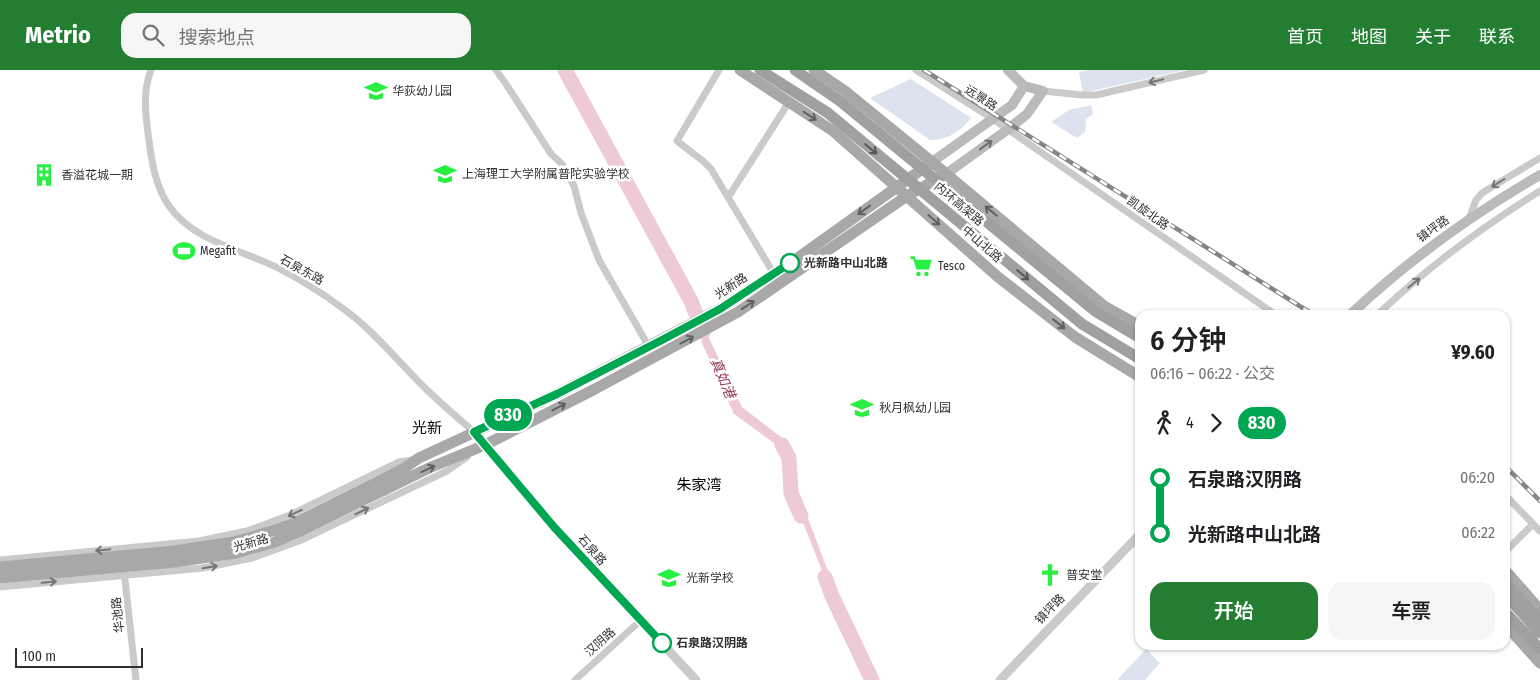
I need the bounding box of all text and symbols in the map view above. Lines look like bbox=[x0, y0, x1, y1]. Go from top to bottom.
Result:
search box bbox=[121, 13, 471, 58]
text: Metrio bbox=[25, 21, 91, 49]
icon: search bbox=[139, 21, 167, 49]
text: 搜索地点 bbox=[179, 26, 255, 49]
text: 首页 bbox=[1287, 26, 1323, 48]
text: 地图 bbox=[1351, 26, 1387, 48]
text: 关于 bbox=[1415, 26, 1451, 48]
text: 联系 bbox=[1479, 26, 1515, 48]
one-way arrow bbox=[1149, 77, 1165, 86]
school or university icon: 华荻幼儿园 bbox=[363, 78, 389, 104]
street label: 远景路 bbox=[962, 82, 1000, 114]
place label: 华荻幼儿园 bbox=[392, 84, 452, 98]
one-way arrow bbox=[803, 111, 817, 121]
one-way arrow bbox=[979, 140, 993, 150]
one-way arrow bbox=[864, 143, 877, 154]
school or university icon: 上海理工大学附属普陀实验学校 bbox=[432, 161, 458, 187]
building icon: 香溢花城一期 bbox=[31, 162, 57, 188]
place label: 上海理工大学附属普陀实验学校 bbox=[462, 167, 630, 181]
place label: 香溢花城一期 bbox=[61, 168, 133, 182]
one-way arrow bbox=[1492, 178, 1506, 188]
street label: 内环高架路 bbox=[932, 179, 986, 229]
street label: 凯旋北路 bbox=[1124, 193, 1172, 233]
one-way arrow bbox=[857, 205, 871, 215]
one-way arrow bbox=[985, 206, 998, 217]
street label: 镇坪路 bbox=[1414, 213, 1452, 245]
one-way arrow bbox=[927, 215, 940, 226]
street label: 中山北路 bbox=[959, 223, 1005, 265]
sports icon: Megafit bbox=[171, 238, 197, 264]
place label: Megafit bbox=[200, 244, 236, 258]
street label: 石泉东路 bbox=[278, 252, 326, 288]
marker: 光新路中山北路 bbox=[780, 253, 800, 273]
supermarket icon: Tesco bbox=[908, 253, 934, 279]
place label: 光新路中山北路 bbox=[804, 256, 888, 270]
place label: Tesco bbox=[938, 259, 965, 273]
one-way arrow bbox=[1016, 269, 1029, 280]
street label: 光新路 bbox=[712, 270, 750, 302]
one-way arrow bbox=[1407, 277, 1420, 288]
one-way arrow bbox=[741, 300, 755, 310]
one-way arrow bbox=[1052, 319, 1065, 330]
text: 6 分钟 bbox=[1150, 324, 1226, 357]
one-way arrow bbox=[679, 335, 694, 344]
text: ¥9.60 bbox=[1451, 341, 1495, 364]
water label: 真如港 bbox=[707, 356, 739, 403]
text: 06:16 – 06:22 · 公交 bbox=[1150, 364, 1275, 383]
school or university icon: 秋月枫幼儿园 bbox=[849, 395, 875, 421]
line badge: 830 bbox=[479, 399, 537, 431]
place label: 秋月枫幼儿园 bbox=[879, 401, 951, 415]
one-way arrow bbox=[551, 402, 566, 411]
text: 830 bbox=[494, 404, 522, 426]
icon: walk bbox=[1150, 409, 1178, 437]
icon: forward bbox=[1202, 409, 1230, 437]
text: 830 bbox=[1248, 412, 1276, 434]
text: 4 bbox=[1186, 413, 1194, 432]
district label: 光新 bbox=[412, 419, 442, 437]
one-way arrow bbox=[420, 463, 435, 473]
text: 石泉路汉阴路 bbox=[1188, 468, 1302, 491]
text: 06:20 bbox=[1460, 468, 1495, 487]
district label: 朱家湾 bbox=[676, 476, 722, 494]
one-way arrow bbox=[354, 506, 369, 515]
one-way arrow bbox=[288, 509, 303, 518]
text: 光新路中山北路 bbox=[1188, 523, 1321, 546]
text: 06:22 bbox=[1461, 523, 1495, 542]
street label: 光新路 bbox=[232, 531, 270, 555]
street label: 石泉路 bbox=[575, 532, 609, 568]
one-way arrow bbox=[95, 545, 111, 555]
one-way arrow bbox=[202, 562, 218, 572]
church icon: 普安堂 bbox=[1037, 562, 1063, 588]
school or university icon: 光新学校 bbox=[656, 565, 682, 591]
place label: 普安堂 bbox=[1066, 568, 1102, 582]
place label: 光新学校 bbox=[686, 571, 734, 585]
one-way arrow bbox=[40, 577, 56, 587]
button: 开始 bbox=[1150, 582, 1318, 640]
button: 车票 bbox=[1328, 582, 1495, 640]
street label: 镇坪路 bbox=[1032, 591, 1068, 627]
street label: 华池路 bbox=[109, 596, 127, 634]
street label: 汉阴路 bbox=[582, 625, 618, 659]
marker: 石泉路汉阴路 bbox=[652, 633, 672, 653]
place label: 石泉路汉阴路 bbox=[676, 636, 748, 650]
scale bar bbox=[15, 645, 142, 668]
text: 100 m bbox=[22, 648, 56, 665]

